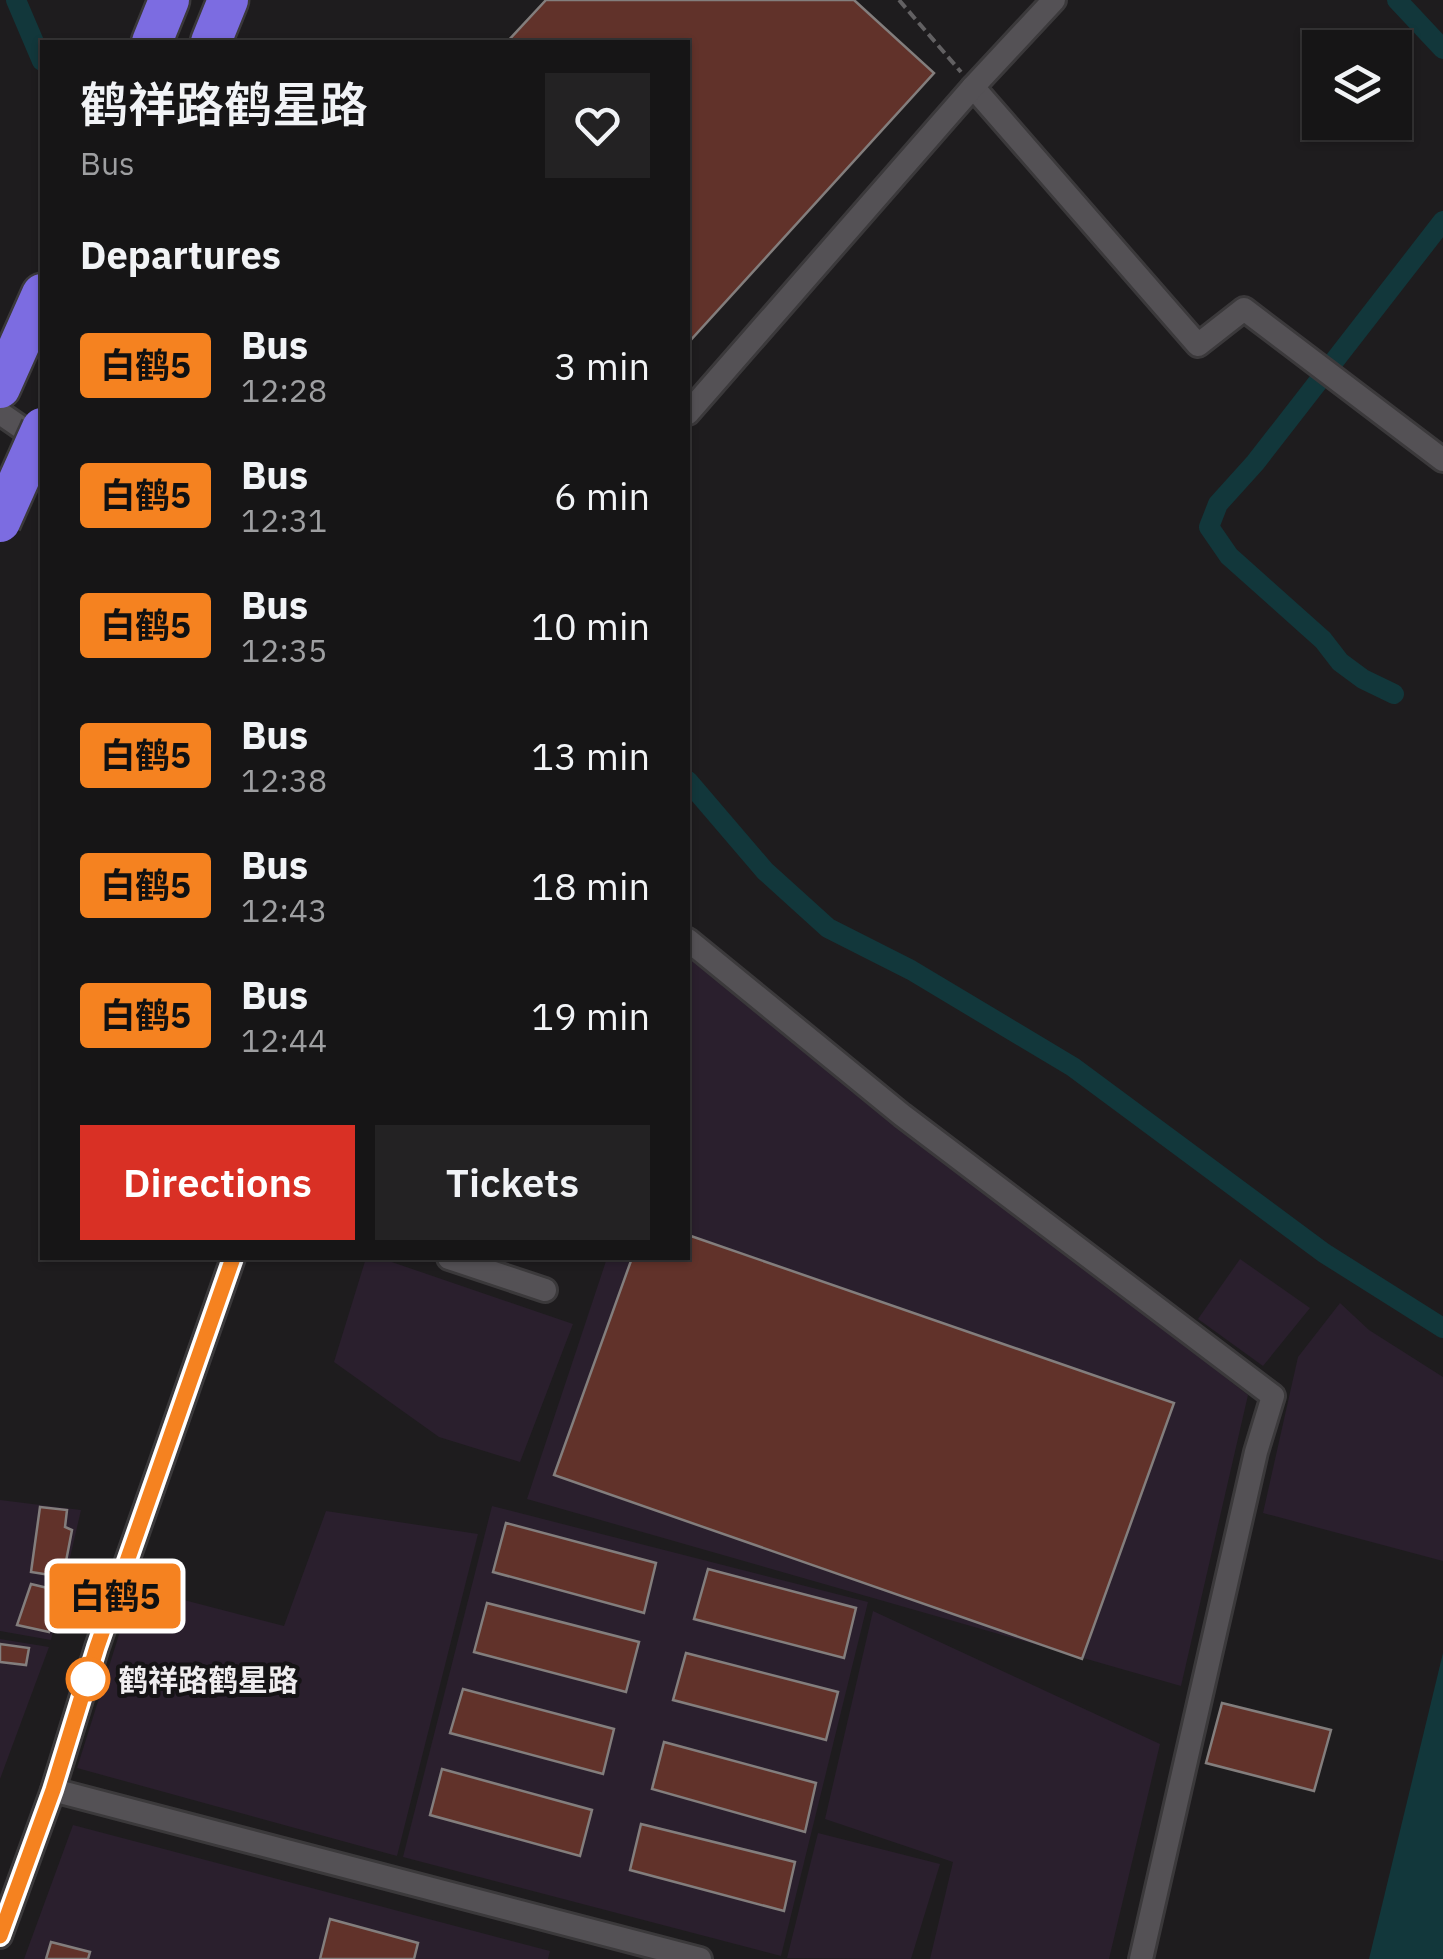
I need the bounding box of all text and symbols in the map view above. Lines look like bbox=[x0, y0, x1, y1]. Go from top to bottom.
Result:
map controls bbox=[1302, 30, 1412, 140]
button: layers bbox=[1302, 30, 1412, 140]
text: 鹤祥路鹤星路 bbox=[80, 73, 368, 135]
button: heart bbox=[545, 73, 650, 178]
text: Bus bbox=[80, 142, 135, 184]
text: Departures bbox=[80, 230, 281, 279]
text: Bus bbox=[241, 320, 308, 369]
text: 3 min bbox=[554, 341, 650, 390]
text: 白鹤5 bbox=[100, 342, 191, 388]
text: 12:28 bbox=[241, 369, 327, 411]
text: Bus bbox=[241, 450, 308, 499]
text: 6 min bbox=[554, 471, 650, 520]
text: 白鹤5 bbox=[100, 472, 191, 518]
text: 12:31 bbox=[241, 499, 327, 541]
text: Bus bbox=[241, 580, 308, 629]
text: 10 min bbox=[531, 601, 650, 650]
text: 白鹤5 bbox=[100, 602, 191, 648]
text: 12:35 bbox=[241, 629, 327, 671]
text: Bus bbox=[241, 710, 308, 759]
text: 13 min bbox=[531, 731, 650, 780]
text: 白鹤5 bbox=[100, 732, 191, 778]
text: 12:38 bbox=[241, 759, 327, 801]
text: Bus bbox=[241, 840, 308, 889]
text: 18 min bbox=[531, 861, 650, 910]
text: 白鹤5 bbox=[100, 862, 191, 908]
text: 12:43 bbox=[241, 889, 327, 931]
text: Bus bbox=[241, 970, 308, 1019]
text: 19 min bbox=[531, 991, 650, 1040]
text: 白鹤5 bbox=[100, 992, 191, 1038]
text: 12:44 bbox=[241, 1019, 327, 1061]
button: Directions bbox=[80, 1125, 355, 1240]
button: Tickets bbox=[375, 1125, 650, 1240]
line badge: 白鹤5 bbox=[58, 1564, 172, 1628]
text: 白鹤5 bbox=[69, 1573, 161, 1619]
marker: 鹤祥路鹤星路 bbox=[67, 1658, 109, 1700]
place label: 鹤祥路鹤星路 bbox=[118, 1660, 298, 1699]

